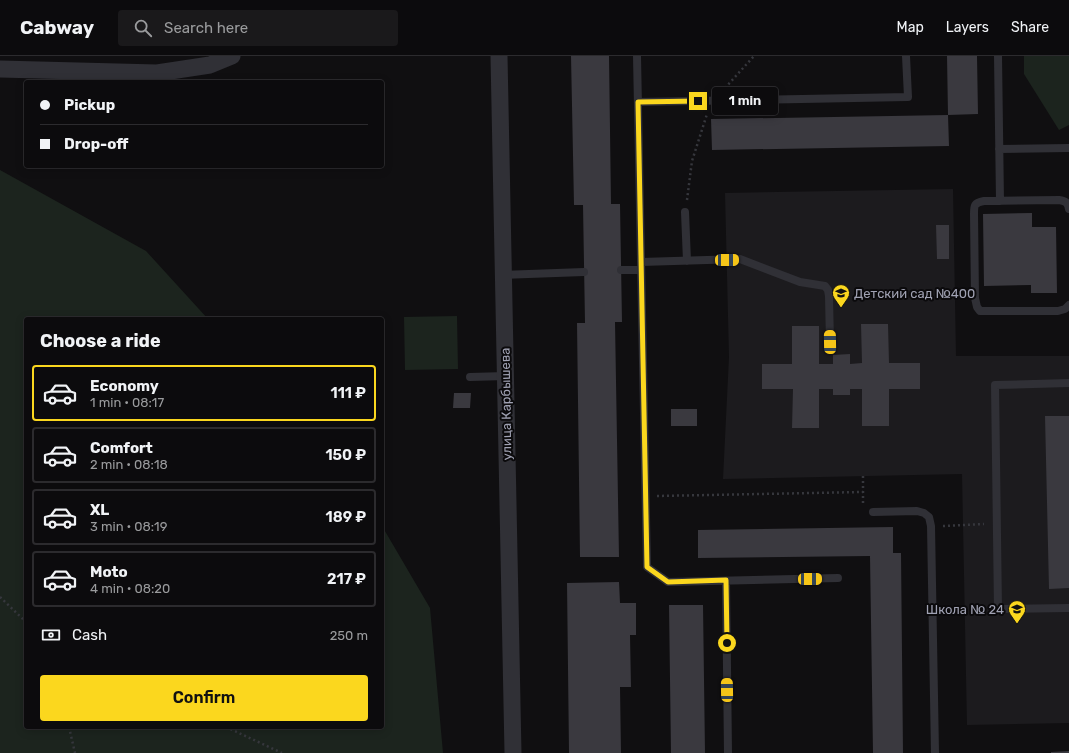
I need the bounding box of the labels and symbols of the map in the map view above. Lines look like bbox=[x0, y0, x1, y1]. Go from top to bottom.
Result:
callout: 1 min bbox=[712, 87, 778, 115]
route end bbox=[689, 92, 707, 110]
car bbox=[715, 254, 739, 266]
school or university icon: Детский сад №400 bbox=[831, 283, 851, 308]
place label: Детский сад №400 bbox=[854, 286, 975, 301]
car bbox=[824, 330, 836, 354]
street label: улица Карбышева bbox=[498, 348, 514, 460]
car bbox=[798, 573, 822, 585]
school or university icon: Школа № 24 bbox=[1007, 599, 1027, 624]
place label: Школа № 24 bbox=[926, 602, 1004, 617]
route start bbox=[718, 634, 736, 652]
car bbox=[721, 678, 733, 702]

